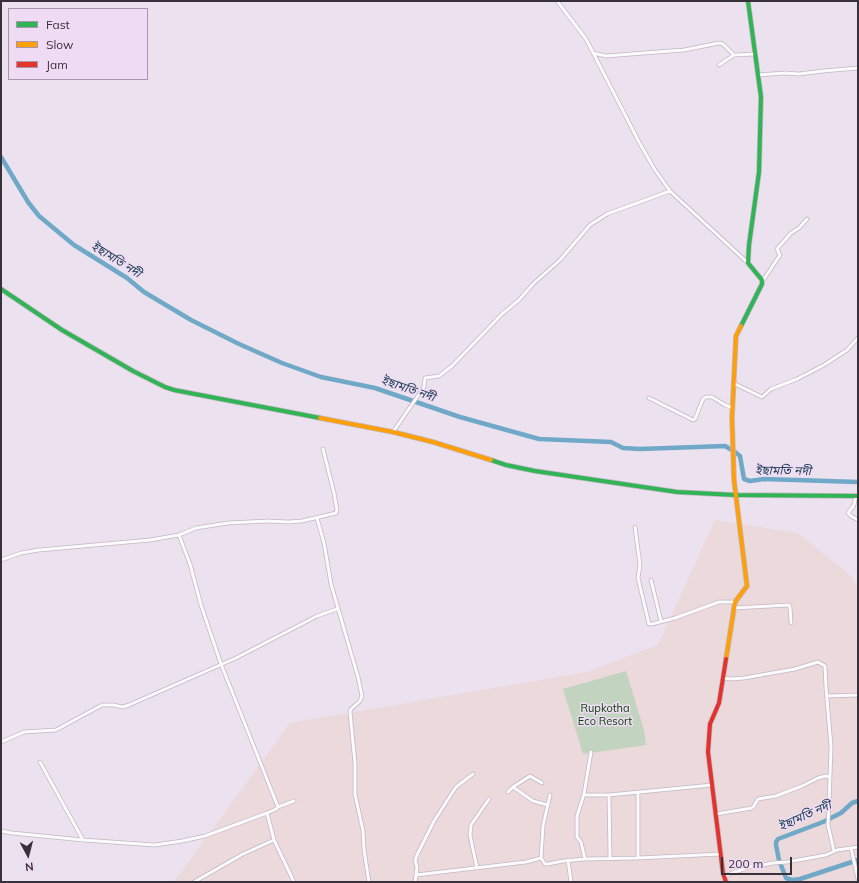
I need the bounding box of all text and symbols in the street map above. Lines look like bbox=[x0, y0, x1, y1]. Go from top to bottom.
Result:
legend bbox=[8, 8, 148, 80]
text: Fast bbox=[46, 17, 70, 32]
text: Slow bbox=[46, 37, 74, 52]
text: Jam bbox=[46, 57, 68, 72]
water label: ইছামতি নদী bbox=[88, 239, 144, 281]
water label: ইছামতি নদী bbox=[379, 373, 437, 405]
water label: ইছামতি নদী bbox=[755, 463, 811, 479]
park label: Rupkotha Eco Resort bbox=[578, 702, 632, 728]
water label: ইছামতি নদী bbox=[776, 798, 834, 834]
north arrow bbox=[8, 835, 48, 875]
scale bar bbox=[723, 849, 794, 875]
text: 200 m bbox=[728, 856, 763, 871]
text: N bbox=[24, 859, 34, 874]

